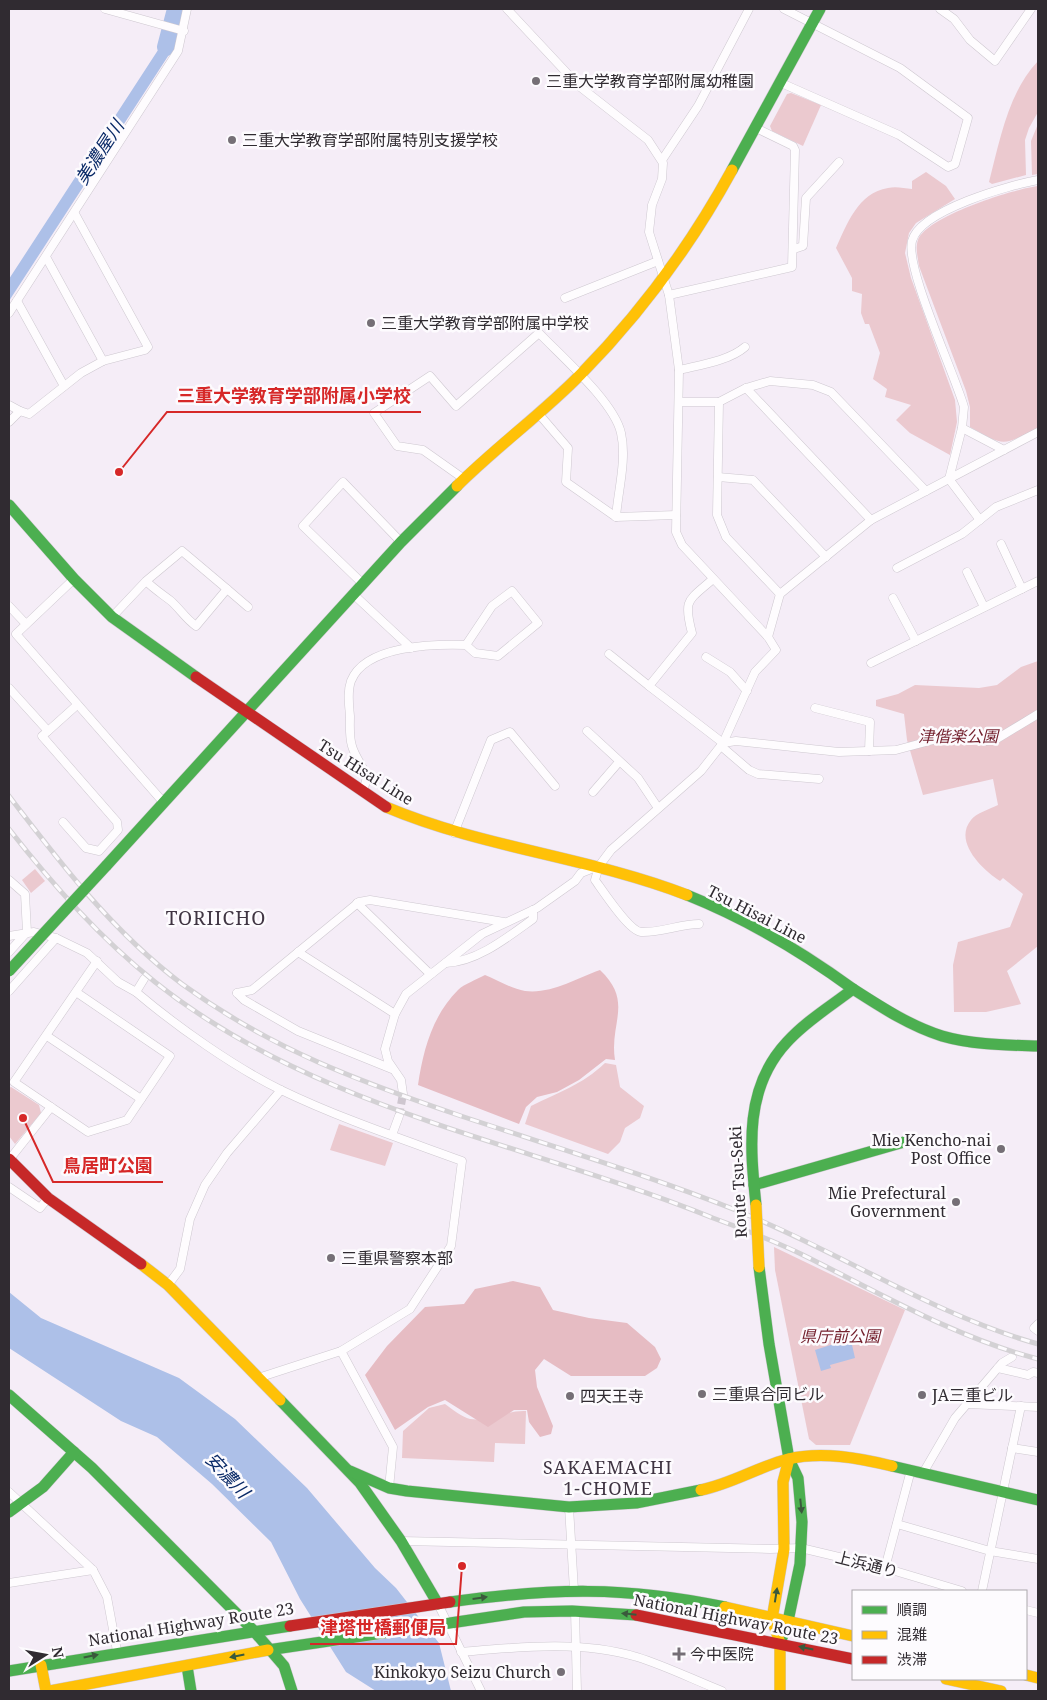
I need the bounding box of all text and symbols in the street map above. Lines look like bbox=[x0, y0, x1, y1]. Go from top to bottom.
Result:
place label: 三重大学教育学部附属幼稚園 bbox=[546, 70, 754, 92]
marker: 三重大学教育学部附属幼稚園 bbox=[530, 75, 542, 87]
water label: 美濃屋川 bbox=[69, 114, 130, 189]
place label: 三重大学教育学部附属特別支援学校 bbox=[242, 129, 498, 151]
marker: 三重大学教育学部附属特別支援学校 bbox=[226, 134, 238, 146]
place label: 三重大学教育学部附属中学校 bbox=[381, 312, 589, 334]
marker: 三重大学教育学部附属中学校 bbox=[365, 317, 377, 329]
callout: 三重大学教育学部附属小学校 bbox=[167, 379, 421, 412]
text: 三重大学教育学部附属小学校 bbox=[177, 383, 411, 407]
park label: 津偕楽公園 bbox=[918, 725, 1000, 747]
street label: Tsu Hisai Line bbox=[314, 734, 418, 810]
street label: Tsu Hisai Line bbox=[704, 880, 810, 948]
district label: TORIICHO bbox=[166, 905, 266, 931]
street label: Route Tsu-Seki bbox=[724, 1125, 752, 1239]
place label: Mie Kencho-nai Post Office bbox=[872, 1129, 991, 1169]
marker: Mie Kencho-nai Post Office bbox=[995, 1143, 1007, 1155]
callout: 鳥居町公園 bbox=[53, 1149, 163, 1182]
text: 鳥居町公園 bbox=[63, 1153, 153, 1177]
place label: Mie Prefectural Government bbox=[828, 1182, 946, 1222]
marker: Mie Prefectural Government bbox=[950, 1196, 962, 1208]
place label: 三重県警察本部 bbox=[341, 1247, 453, 1269]
marker: 三重県警察本部 bbox=[325, 1252, 337, 1264]
park label: 県庁前公園 bbox=[800, 1325, 882, 1347]
place label: 三重県合同ビル bbox=[712, 1383, 824, 1405]
place label: JA三重ビル bbox=[931, 1384, 1013, 1406]
place label: 四天王寺 bbox=[580, 1385, 644, 1407]
marker: 三重県合同ビル bbox=[696, 1388, 708, 1400]
marker: JA三重ビル bbox=[916, 1389, 928, 1401]
marker: 四天王寺 bbox=[564, 1390, 576, 1402]
water label: 安濃川 bbox=[201, 1447, 257, 1504]
district label: SAKAEMACHI 1-CHOME bbox=[543, 1455, 673, 1500]
one-way arrow bbox=[797, 1498, 805, 1514]
street label: 上浜通り bbox=[833, 1546, 901, 1582]
one-way arrow bbox=[773, 1587, 781, 1603]
street label: National Highway Route 23 bbox=[632, 1588, 840, 1650]
legend bbox=[852, 1590, 1027, 1680]
one-way arrow bbox=[473, 1594, 489, 1602]
street label: National Highway Route 23 bbox=[87, 1597, 296, 1651]
text: 順調 bbox=[897, 1599, 927, 1619]
one-way arrow bbox=[621, 1610, 637, 1618]
callout: 津塔世橋郵便局 bbox=[310, 1611, 456, 1644]
text: 津塔世橋郵便局 bbox=[320, 1615, 446, 1639]
text: 混雑 bbox=[897, 1624, 927, 1644]
north arrow bbox=[20, 1630, 70, 1680]
place label: 今中医院 bbox=[690, 1643, 754, 1665]
one-way arrow bbox=[798, 1644, 813, 1652]
text: N bbox=[48, 1645, 69, 1660]
marker: 今中医院 bbox=[672, 1647, 686, 1661]
text: 渋滞 bbox=[897, 1649, 927, 1669]
one-way arrow bbox=[84, 1651, 100, 1659]
one-way arrow bbox=[229, 1653, 245, 1661]
place label: Kinkokyo Seizu Church bbox=[374, 1661, 551, 1683]
marker: Kinkokyo Seizu Church bbox=[555, 1666, 567, 1678]

